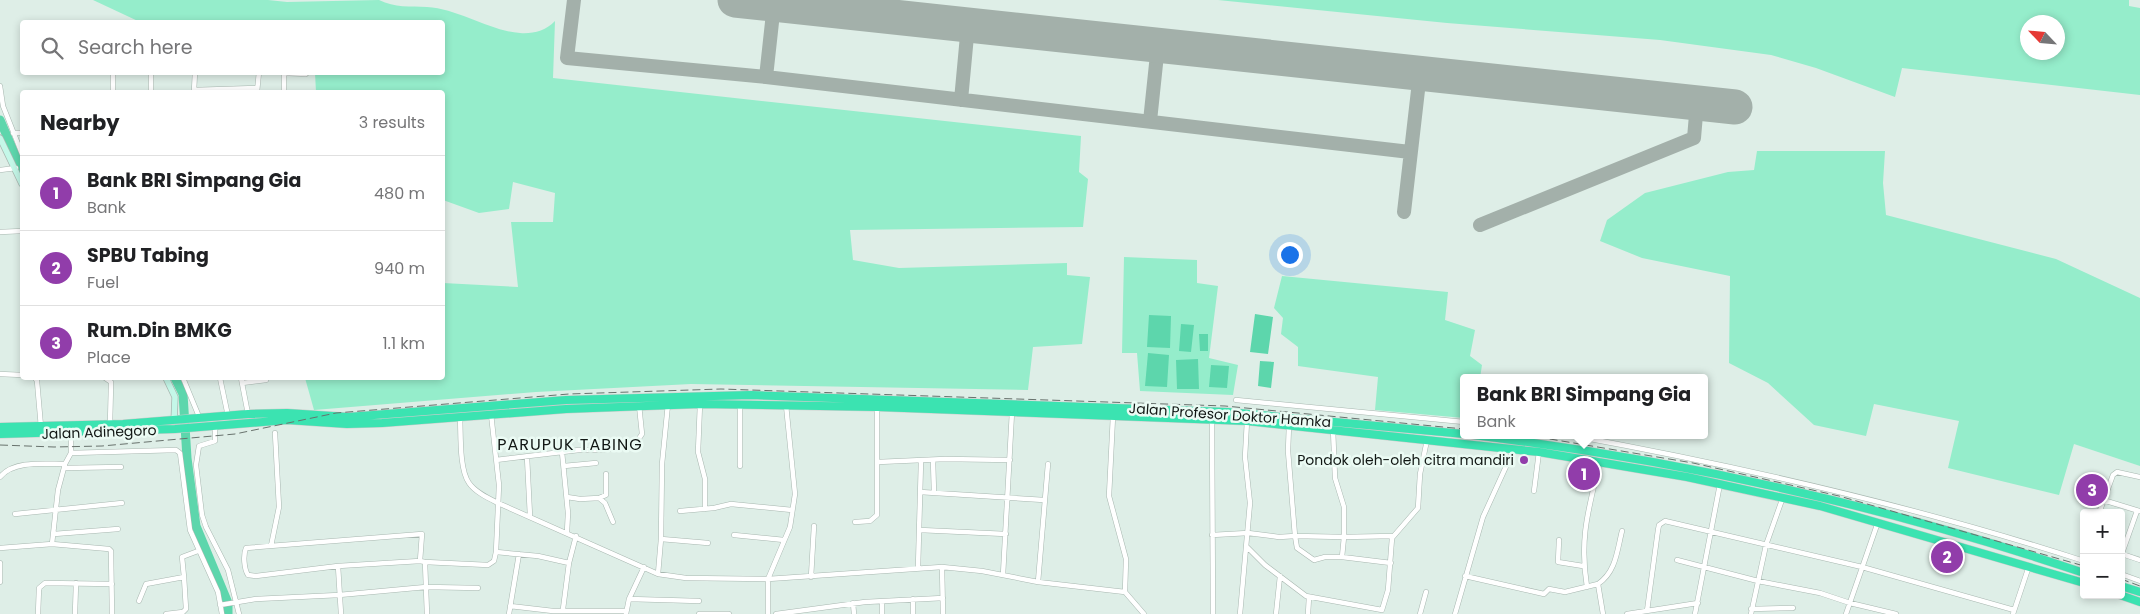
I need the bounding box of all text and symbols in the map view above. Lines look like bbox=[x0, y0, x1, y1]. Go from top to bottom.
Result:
north arrow bbox=[2020, 15, 2065, 60]
search box bbox=[20, 20, 445, 75]
icon: search bbox=[38, 34, 66, 62]
text: Search here bbox=[78, 34, 192, 61]
text: Nearby bbox=[40, 108, 120, 137]
text: 3 results bbox=[359, 111, 425, 134]
text: Bank BRI Simpang Gia bbox=[87, 167, 301, 194]
text: 1 bbox=[53, 182, 59, 205]
text: 480 m bbox=[374, 182, 425, 205]
text: Bank bbox=[87, 196, 126, 219]
text: SPBU Tabing bbox=[87, 242, 209, 269]
your location bbox=[1277, 242, 1303, 268]
text: 2 bbox=[51, 257, 61, 280]
text: 940 m bbox=[374, 257, 425, 280]
text: Fuel bbox=[87, 271, 119, 294]
text: Rum.Din BMKG bbox=[87, 317, 232, 344]
text: 3 bbox=[51, 332, 61, 355]
text: 1.1 km bbox=[382, 332, 425, 355]
text: Place bbox=[87, 346, 131, 369]
popup bbox=[1460, 374, 1708, 439]
text: Bank BRI Simpang Gia bbox=[1477, 381, 1691, 408]
street label: Jalan Profesor Doktor Hamka bbox=[1128, 398, 1332, 432]
text: Bank bbox=[1477, 410, 1516, 433]
street label: Jalan Adinegoro bbox=[41, 420, 157, 444]
district label: PARUPUK TABING bbox=[497, 433, 643, 456]
place label: Pondok oleh-oleh citra mandiri bbox=[1297, 450, 1514, 470]
marker: Pondok oleh-oleh citra mandiri bbox=[1518, 454, 1530, 466]
pin: 1 bbox=[1568, 455, 1600, 493]
pin: 3 bbox=[2076, 471, 2108, 509]
map controls bbox=[2080, 509, 2125, 599]
button: + bbox=[2080, 509, 2125, 554]
pin: 2 bbox=[1931, 538, 1963, 576]
button: − bbox=[2080, 554, 2125, 599]

